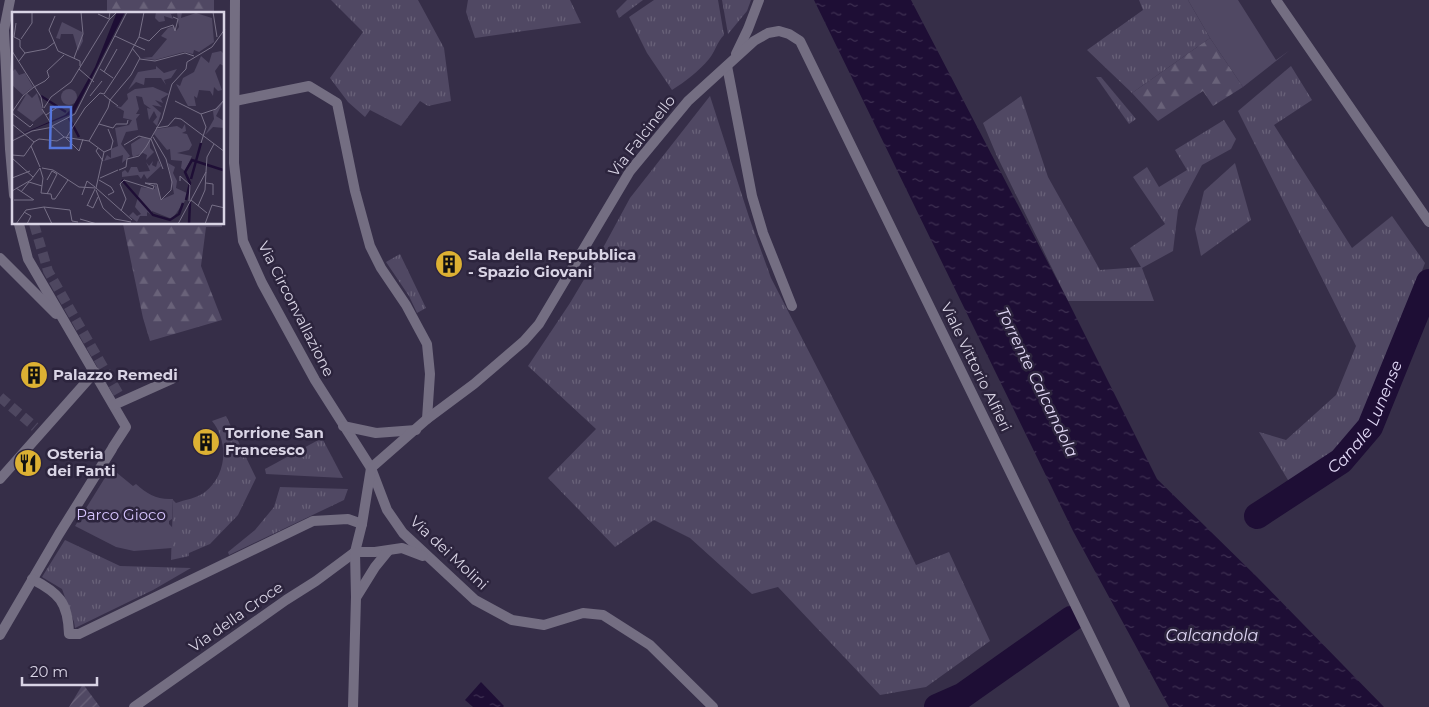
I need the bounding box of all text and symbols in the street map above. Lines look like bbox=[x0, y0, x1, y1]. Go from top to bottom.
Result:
inset map bbox=[12, 12, 225, 225]
street label: Via Falcinello bbox=[604, 91, 679, 180]
street label: Via Circonvallazione bbox=[254, 238, 339, 380]
place label: Sala della Repubblica - Spazio Giovani bbox=[468, 245, 636, 281]
building icon: Sala della Repubblica - Spazio Giovani bbox=[434, 249, 464, 279]
street label: Viale Vittorio Alfieri bbox=[937, 299, 1016, 434]
water label: Torrente Calcandola bbox=[993, 304, 1082, 460]
water label: Canale Lunense bbox=[1324, 358, 1406, 477]
building icon: Palazzo Remedi bbox=[19, 360, 49, 390]
place label: Palazzo Remedi bbox=[53, 365, 178, 384]
place label: Torrione San Francesco bbox=[225, 423, 324, 459]
building icon: Torrione San Francesco bbox=[191, 427, 221, 457]
place label: Osteria dei Fanti bbox=[47, 444, 116, 480]
restaurant icon: Osteria dei Fanti bbox=[13, 448, 43, 478]
park label: Parco Gioco bbox=[76, 505, 166, 524]
street label: Via dei Molini bbox=[406, 512, 492, 594]
street label: Via della Croce bbox=[185, 577, 286, 656]
water label: Calcandola bbox=[1166, 626, 1259, 645]
scale bar bbox=[22, 654, 98, 686]
text: 20 m bbox=[30, 662, 68, 681]

